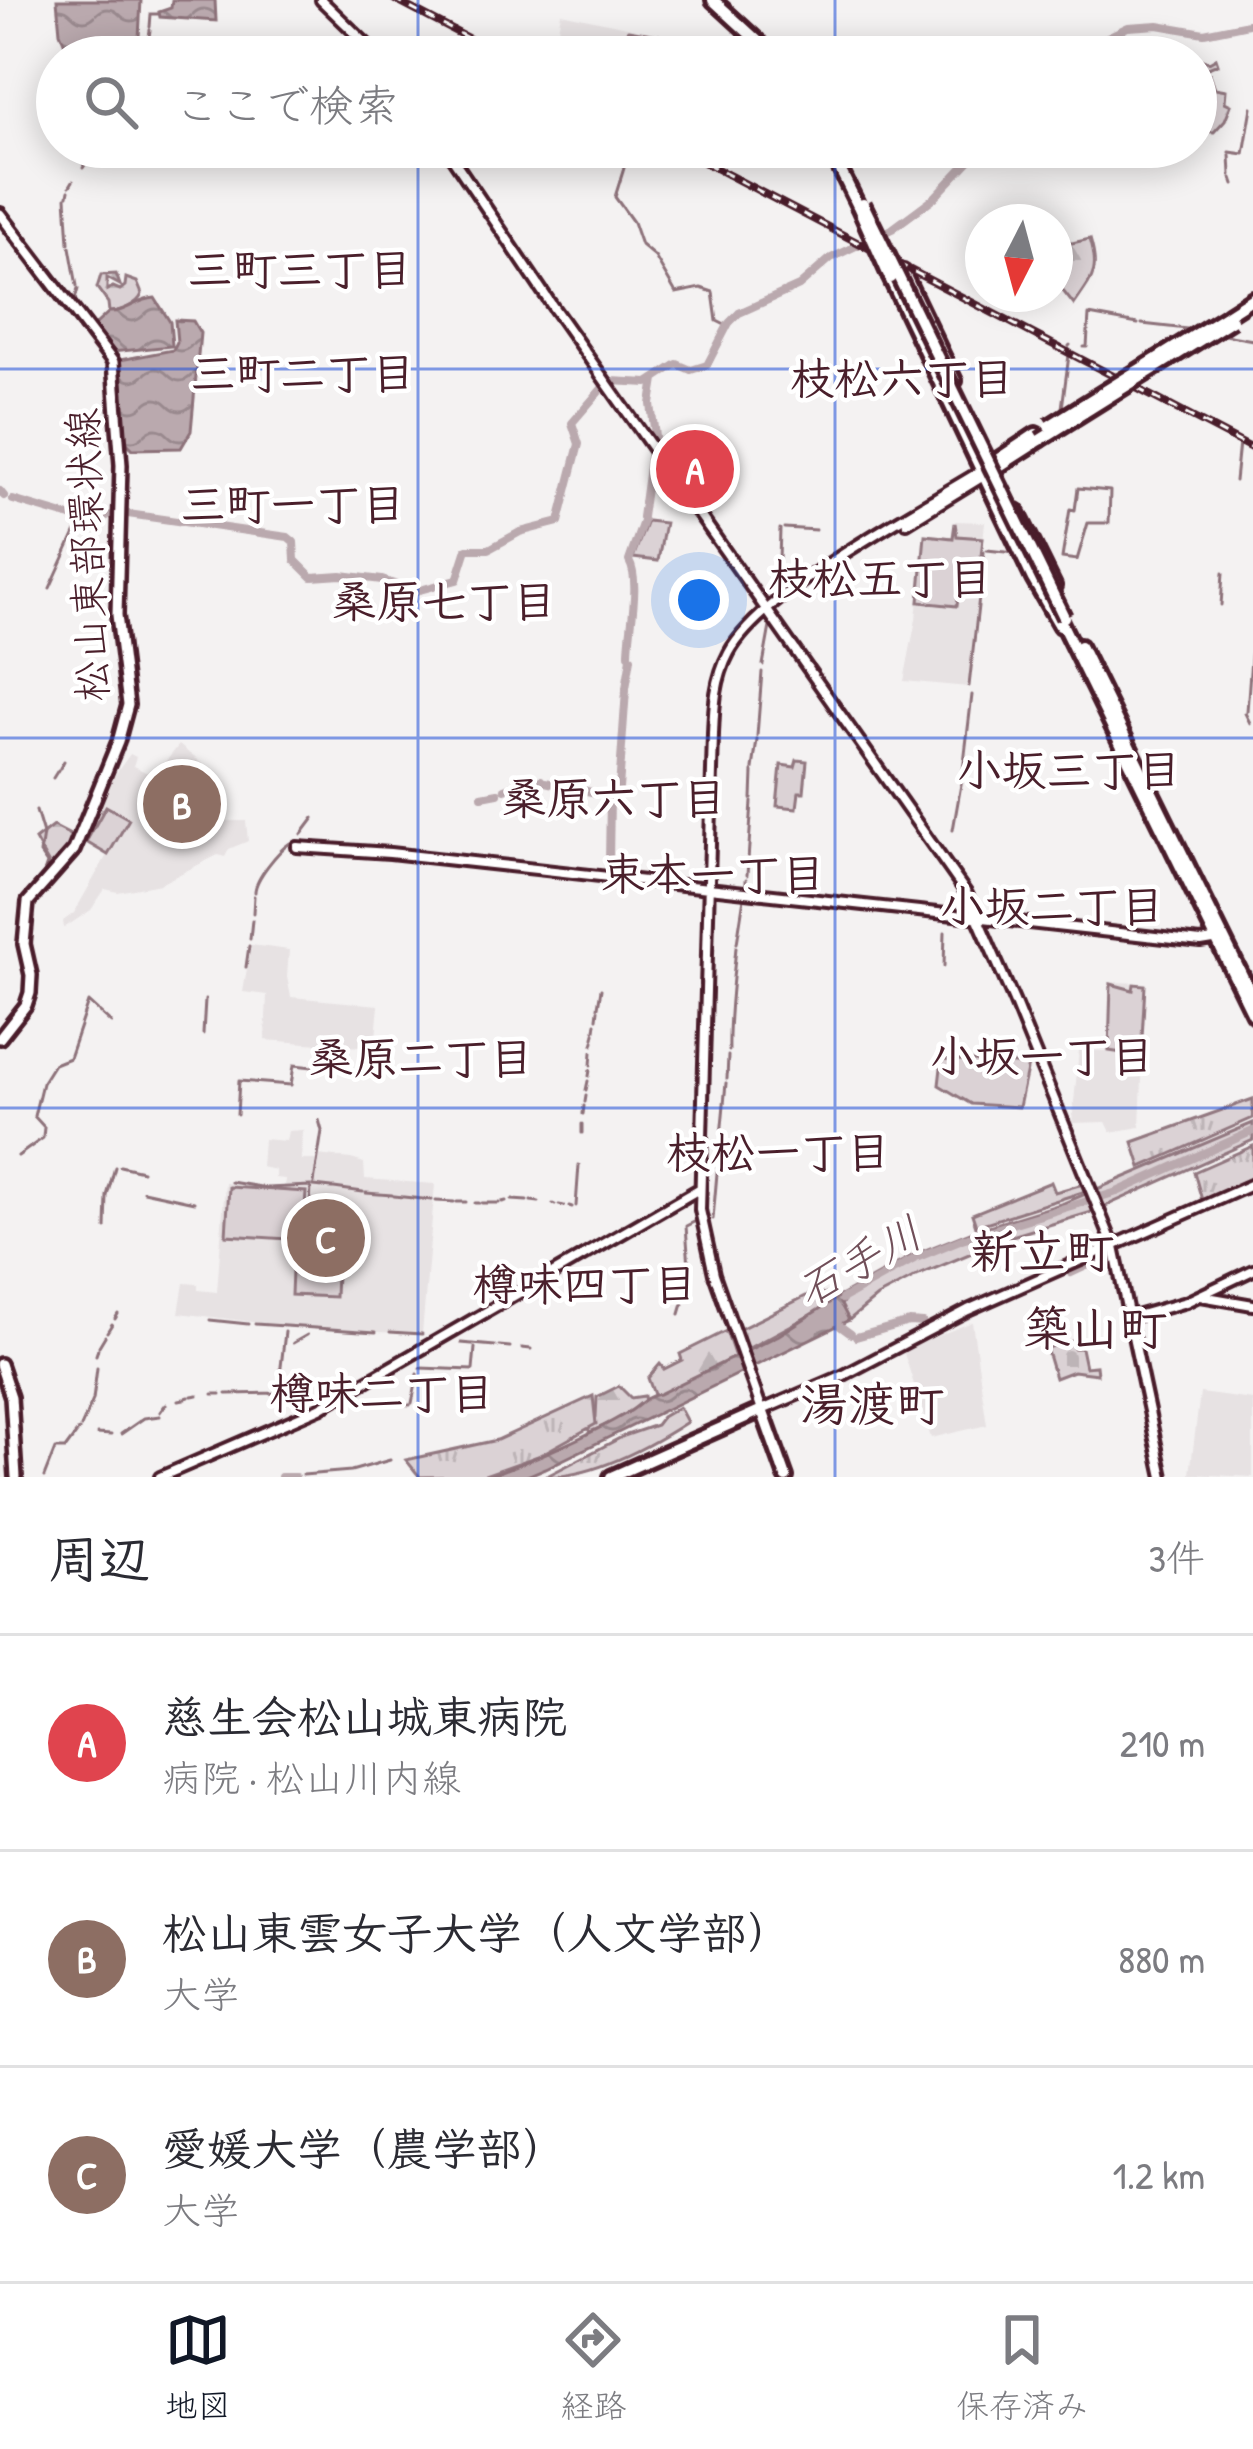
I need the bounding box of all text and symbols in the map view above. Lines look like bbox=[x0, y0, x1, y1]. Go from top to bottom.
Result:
search box bbox=[36, 36, 1217, 168]
icon: search bbox=[78, 69, 144, 135]
text: ここで検索 bbox=[174, 74, 399, 135]
north arrow bbox=[965, 204, 1073, 312]
district label: 三町三丁目 bbox=[187, 238, 413, 299]
district label: 三町二丁目 bbox=[190, 342, 416, 403]
district label: 枝松六丁目 bbox=[789, 347, 1015, 408]
street label: 松山東部環状線 bbox=[53, 407, 120, 703]
pin: A bbox=[656, 424, 734, 514]
district label: 三町一丁目 bbox=[180, 473, 406, 534]
district label: 枝松五丁目 bbox=[767, 547, 993, 608]
district label: 桑原七丁目 bbox=[331, 570, 557, 631]
your location bbox=[669, 570, 729, 630]
district label: 小坂三丁目 bbox=[956, 739, 1182, 800]
pin: B bbox=[143, 759, 221, 849]
district label: 桑原六丁目 bbox=[501, 767, 727, 828]
district label: 束本一丁目 bbox=[600, 843, 826, 904]
district label: 小坂二丁目 bbox=[939, 875, 1165, 936]
district label: 小坂一丁目 bbox=[929, 1025, 1155, 1086]
district label: 桑原二丁目 bbox=[308, 1027, 534, 1088]
district label: 枝松一丁目 bbox=[665, 1121, 891, 1182]
pin: C bbox=[287, 1193, 365, 1283]
water label: 石手川 bbox=[785, 1201, 933, 1320]
district label: 新立町 bbox=[970, 1218, 1114, 1283]
district label: 樽味四丁目 bbox=[472, 1253, 698, 1314]
district label: 築山町 bbox=[1023, 1295, 1167, 1360]
district label: 樽味二丁目 bbox=[269, 1362, 495, 1423]
district label: 湯渡町 bbox=[800, 1371, 944, 1436]
text: 周辺 bbox=[48, 1524, 150, 1593]
text: 3件 bbox=[1149, 1531, 1205, 1584]
text: 慈生会松山城東病院 bbox=[162, 1686, 567, 1747]
text: A bbox=[77, 1716, 97, 1769]
text: 210 m bbox=[1120, 1716, 1205, 1769]
text: 病院 · 松山川内線 bbox=[162, 1751, 461, 1804]
text: 松山東雲女子大学（人文学部） bbox=[162, 1902, 792, 1963]
text: B bbox=[77, 1932, 97, 1985]
text: 880 m bbox=[1118, 1932, 1205, 1985]
text: 大学 bbox=[162, 1967, 240, 2020]
text: 愛媛大学（農学部） bbox=[162, 2118, 567, 2179]
text: C bbox=[76, 2148, 98, 2201]
text: 1.2 km bbox=[1113, 2148, 1205, 2201]
text: 大学 bbox=[162, 2183, 240, 2236]
tab: 地図 bbox=[165, 2307, 231, 2427]
tab: 経路 bbox=[560, 2307, 626, 2427]
tab: 保存済み bbox=[956, 2307, 1088, 2427]

